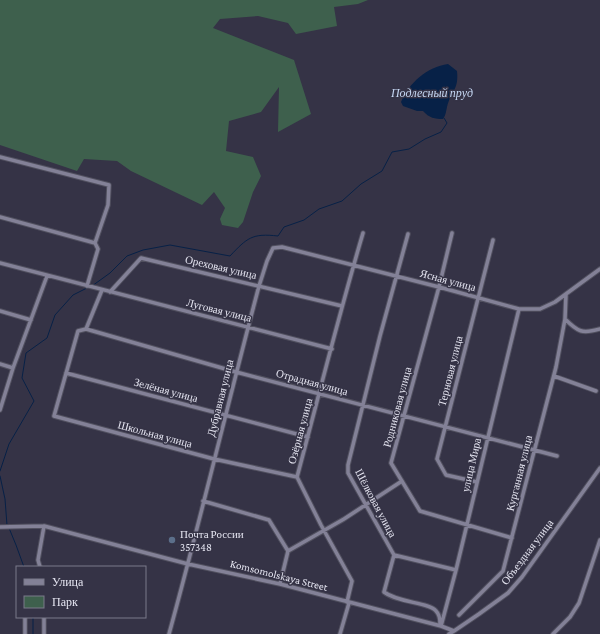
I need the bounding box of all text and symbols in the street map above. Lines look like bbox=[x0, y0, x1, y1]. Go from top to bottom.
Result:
water label: Подлесный пруд bbox=[390, 86, 473, 100]
street label: Ореховая улица bbox=[184, 253, 258, 281]
street label: Ясная улица bbox=[419, 267, 477, 293]
street label: Луговая улица bbox=[185, 296, 253, 324]
street label: Терновая улица bbox=[435, 334, 465, 408]
street label: Дубравная улица bbox=[205, 358, 235, 438]
street label: Родниковая улица bbox=[380, 365, 414, 449]
street label: Отрадная улица bbox=[275, 367, 349, 397]
street label: Зелёная улица bbox=[133, 376, 199, 404]
street label: Озёрная улица bbox=[285, 397, 315, 465]
street label: Школьная улица bbox=[116, 418, 194, 450]
street label: Курганная улица bbox=[504, 434, 534, 512]
street label: улица Мира bbox=[459, 437, 483, 493]
street label: Шёлковая улица bbox=[353, 467, 399, 539]
street label: Объездная улица bbox=[499, 517, 556, 587]
place label: Почта России 357348 bbox=[180, 528, 244, 553]
marker: Почта России 357348 bbox=[167, 535, 177, 545]
street label: Komsomolskaya Street bbox=[229, 557, 329, 594]
legend bbox=[16, 566, 146, 618]
text: Улица bbox=[52, 575, 84, 589]
text: Парк bbox=[52, 595, 78, 609]

